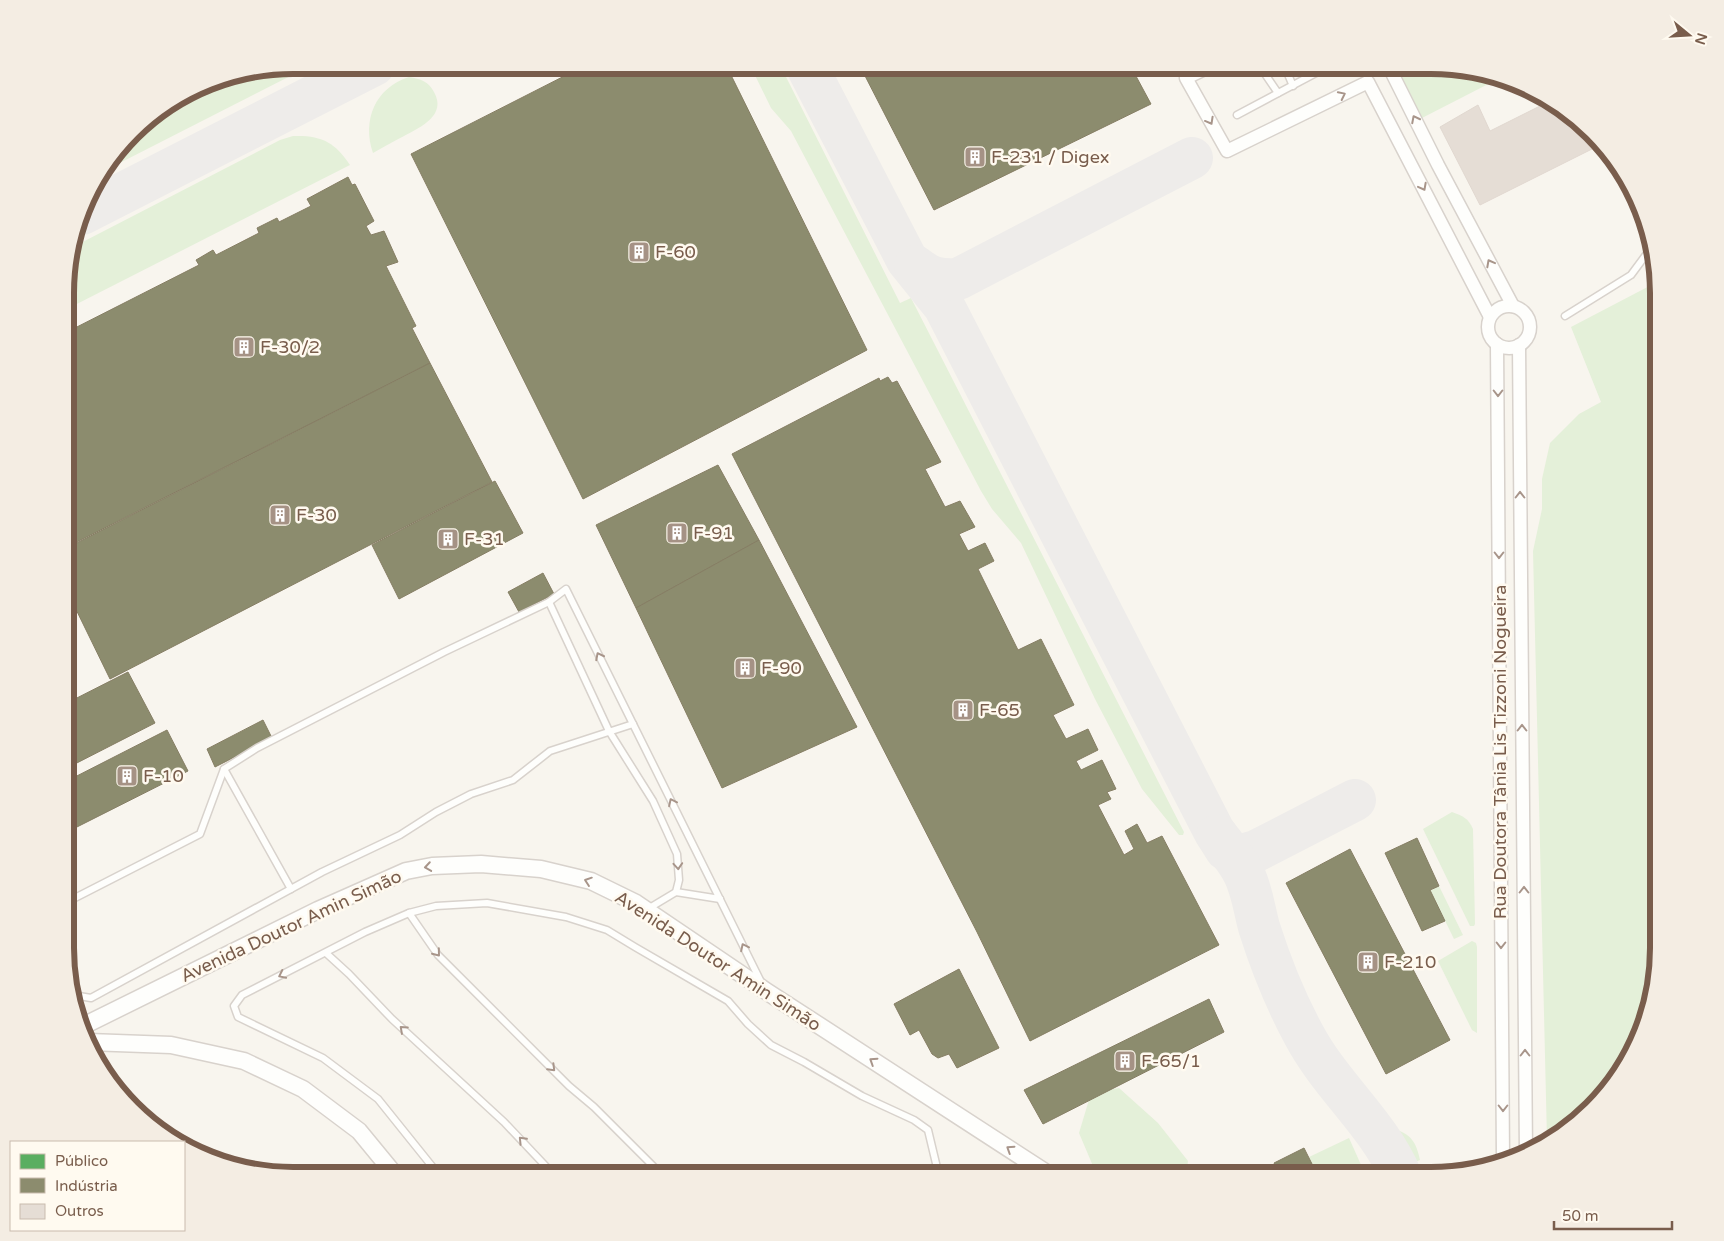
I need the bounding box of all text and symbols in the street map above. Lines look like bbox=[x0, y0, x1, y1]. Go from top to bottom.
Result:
north arrow bbox=[1664, 10, 1714, 60]
text: N bbox=[1691, 31, 1711, 47]
one-way arrow bbox=[1337, 90, 1346, 101]
one-way arrow bbox=[1204, 115, 1214, 124]
one-way arrow bbox=[1411, 115, 1421, 124]
building icon: F-231 / Digex bbox=[963, 145, 987, 169]
place label: F-231 / Digex bbox=[991, 146, 1110, 168]
one-way arrow bbox=[1416, 182, 1426, 191]
building icon: F-60 bbox=[627, 240, 651, 264]
place label: F-60 bbox=[655, 241, 696, 263]
one-way arrow bbox=[1487, 259, 1497, 268]
building icon: F-30/2 bbox=[232, 335, 256, 359]
place label: F-30/2 bbox=[260, 336, 320, 358]
one-way arrow bbox=[1492, 389, 1503, 397]
one-way arrow bbox=[1515, 491, 1525, 499]
building icon: F-30 bbox=[268, 503, 292, 527]
place label: F-30 bbox=[296, 504, 337, 526]
building icon: F-91 bbox=[665, 521, 689, 545]
place label: F-91 bbox=[693, 522, 734, 544]
building icon: F-31 bbox=[436, 527, 460, 551]
place label: F-31 bbox=[464, 528, 505, 550]
one-way arrow bbox=[1494, 552, 1504, 560]
street label: Rua Doutora Tânia Lis Tizzoni Nogueira bbox=[1489, 585, 1511, 919]
one-way arrow bbox=[595, 653, 605, 662]
building icon: F-90 bbox=[733, 656, 757, 680]
place label: F-90 bbox=[761, 657, 802, 679]
building icon: F-65 bbox=[951, 698, 975, 722]
place label: F-65 bbox=[979, 699, 1020, 721]
one-way arrow bbox=[1517, 723, 1527, 731]
building icon: F-10 bbox=[115, 764, 139, 788]
place label: F-10 bbox=[143, 765, 184, 787]
one-way arrow bbox=[668, 798, 678, 807]
one-way arrow bbox=[424, 862, 432, 872]
one-way arrow bbox=[673, 863, 684, 871]
street label: Avenida Doutor Amin Simão bbox=[177, 865, 405, 987]
one-way arrow bbox=[585, 877, 593, 887]
street label: Avenida Doutor Amin Simão bbox=[611, 886, 825, 1036]
one-way arrow bbox=[1518, 886, 1529, 894]
one-way arrow bbox=[1496, 942, 1507, 950]
one-way arrow bbox=[740, 943, 750, 952]
one-way arrow bbox=[432, 947, 440, 956]
building icon: F-210 bbox=[1356, 950, 1380, 974]
place label: F-210 bbox=[1384, 951, 1436, 973]
one-way arrow bbox=[278, 969, 287, 979]
one-way arrow bbox=[399, 1026, 408, 1035]
one-way arrow bbox=[1520, 1048, 1530, 1056]
building icon: F-65/1 bbox=[1113, 1049, 1137, 1073]
place label: F-65/1 bbox=[1141, 1050, 1201, 1072]
one-way arrow bbox=[870, 1058, 879, 1067]
one-way arrow bbox=[546, 1062, 555, 1071]
one-way arrow bbox=[1498, 1104, 1508, 1112]
one-way arrow bbox=[519, 1136, 528, 1145]
legend bbox=[10, 1141, 185, 1231]
one-way arrow bbox=[1006, 1146, 1015, 1156]
text: Público bbox=[55, 1152, 108, 1170]
text: Indústria bbox=[55, 1177, 118, 1195]
scale bar bbox=[1554, 1198, 1672, 1230]
text: Outros bbox=[55, 1202, 104, 1220]
text: 50 m bbox=[1562, 1207, 1599, 1225]

